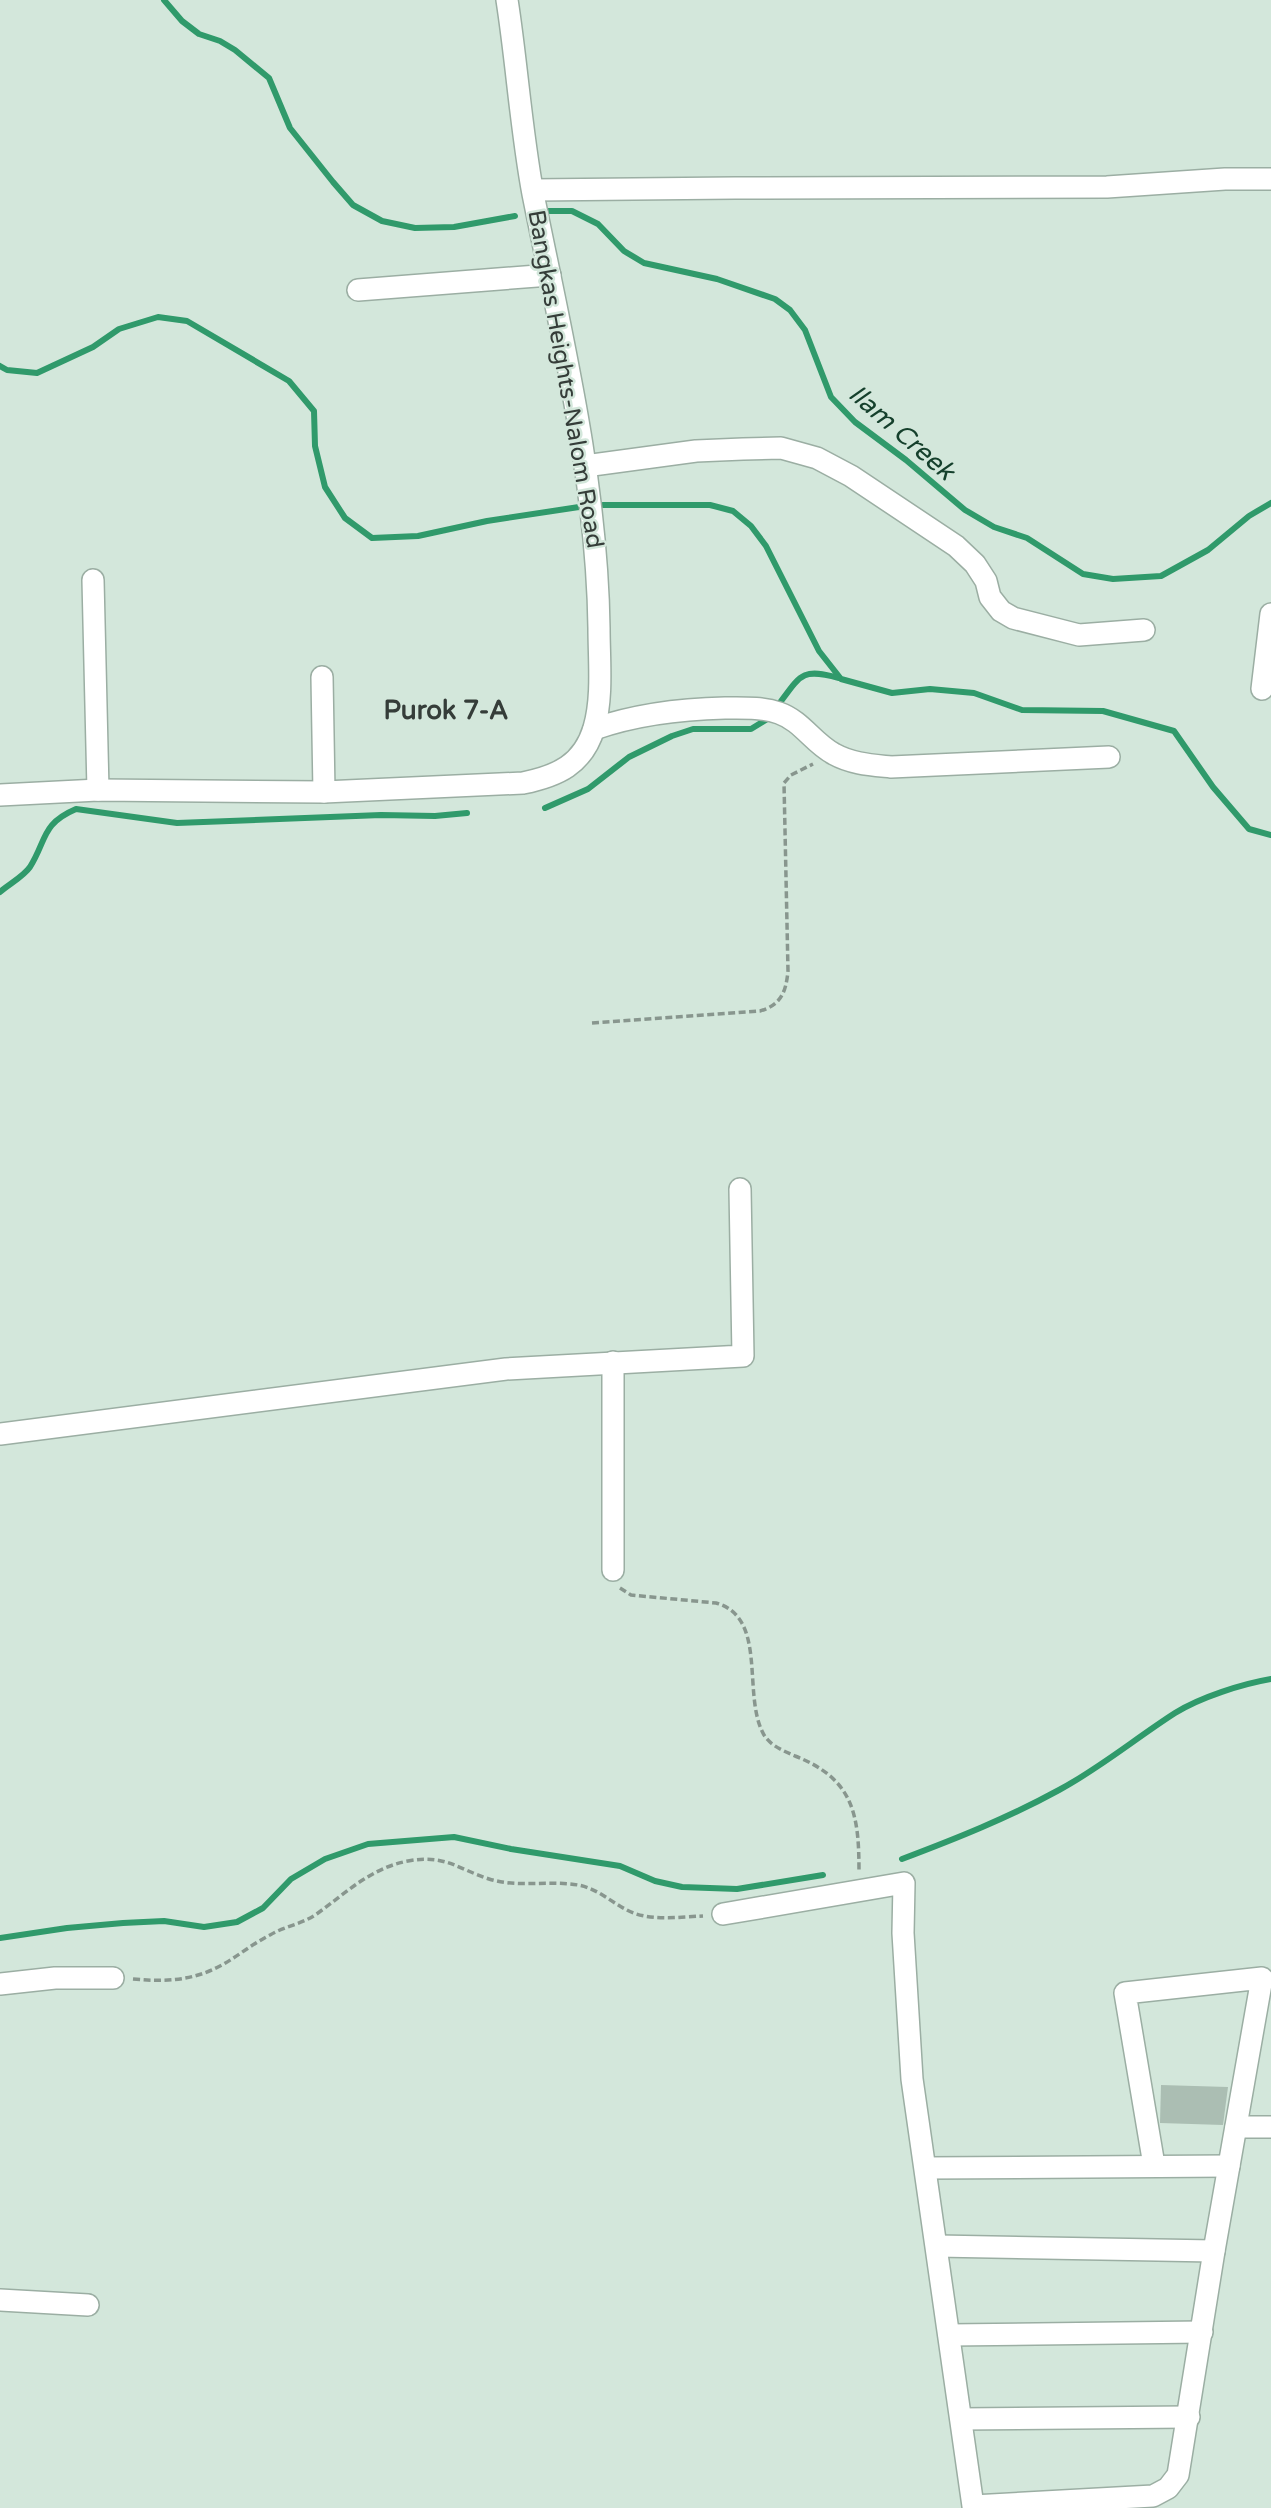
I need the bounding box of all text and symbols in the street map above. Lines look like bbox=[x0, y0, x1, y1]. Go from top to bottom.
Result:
street label: Bangkas Heights-Nalom Road bbox=[521, 208, 610, 551]
water label: Ilam Creek bbox=[842, 378, 962, 488]
district label: Purok 7-A bbox=[384, 695, 508, 726]

